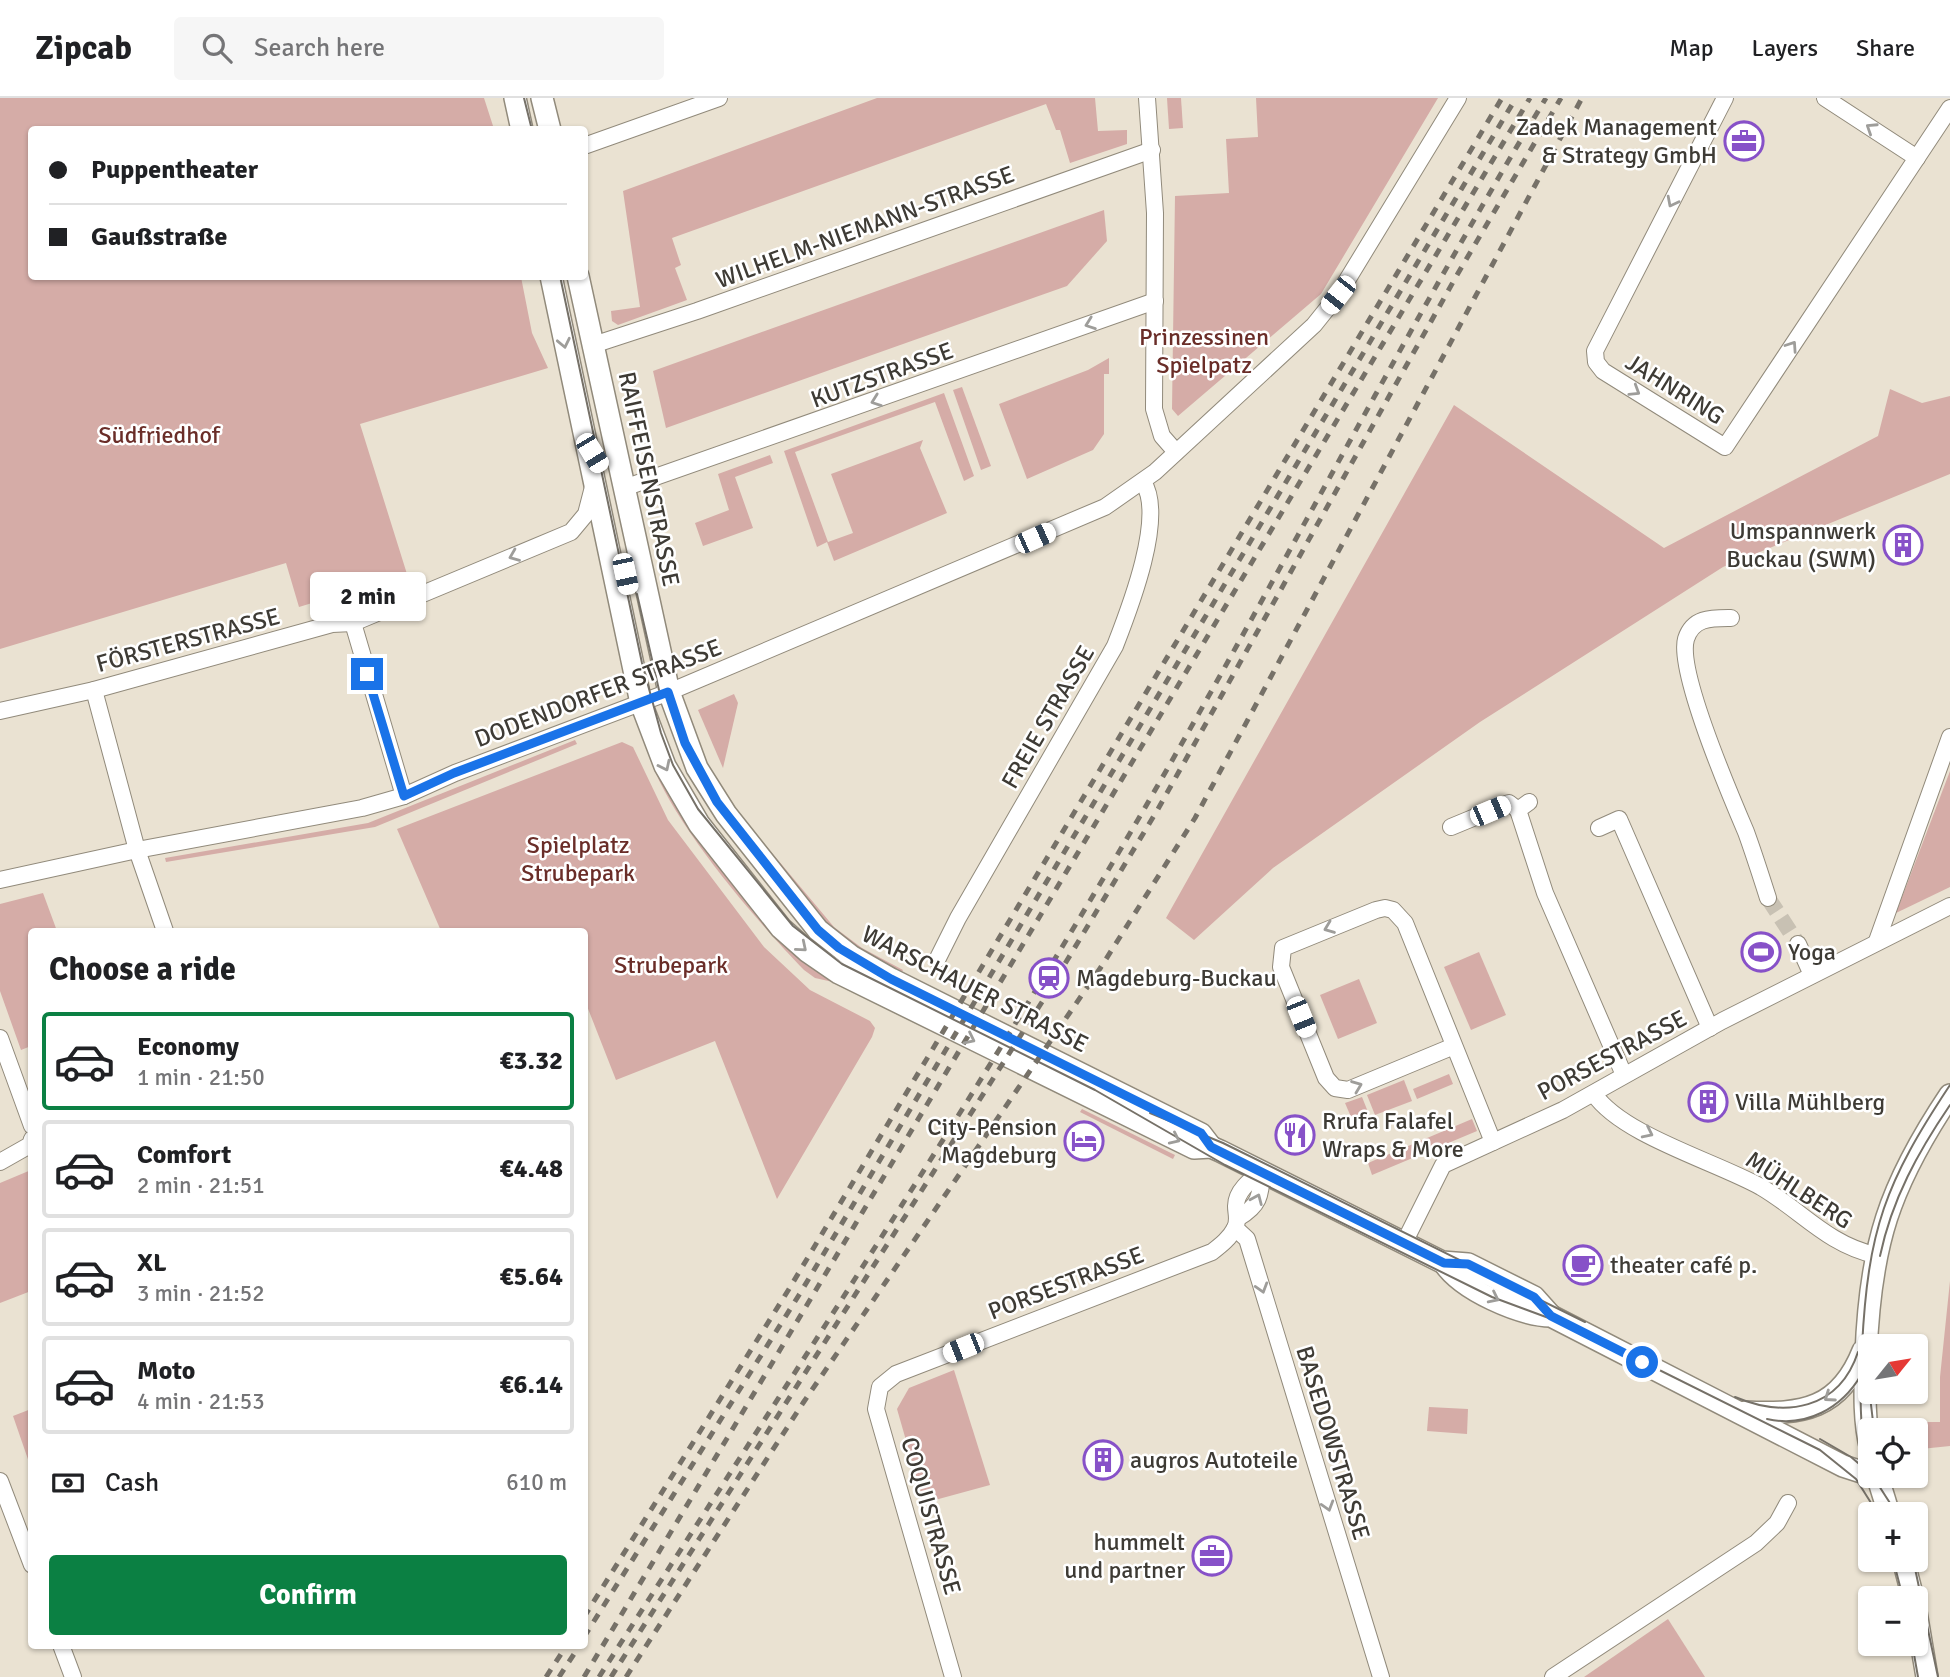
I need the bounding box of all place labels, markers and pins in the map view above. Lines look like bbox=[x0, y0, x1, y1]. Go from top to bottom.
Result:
place label: Zadek Management & Strategy GmbH bbox=[1516, 112, 1717, 170]
office icon: Zadek Management & Strategy GmbH bbox=[1723, 120, 1765, 162]
place label: Umspannwerk Buckau (SWM) bbox=[1726, 516, 1876, 574]
building icon: Umspannwerk Buckau (SWM) bbox=[1882, 524, 1924, 566]
sports icon: Yoga bbox=[1740, 931, 1782, 973]
place label: Yoga bbox=[1788, 937, 1836, 967]
station icon: Magdeburg-Buckau bbox=[1028, 957, 1070, 999]
place label: Magdeburg-Buckau bbox=[1076, 963, 1277, 993]
building icon: Villa Mühlberg bbox=[1687, 1081, 1729, 1123]
place label: Villa Mühlberg bbox=[1735, 1087, 1885, 1117]
place label: Rrufa Falafel Wraps & More bbox=[1322, 1106, 1464, 1164]
place label: City-Pension Magdeburg bbox=[927, 1112, 1057, 1170]
restaurant icon: Rrufa Falafel Wraps & More bbox=[1274, 1114, 1316, 1156]
hotel icon: City-Pension Magdeburg bbox=[1063, 1120, 1105, 1162]
cafe icon: theater café p. bbox=[1562, 1244, 1604, 1286]
place label: theater café p. bbox=[1610, 1250, 1757, 1280]
building icon: augros Autoteile bbox=[1082, 1439, 1124, 1481]
place label: augros Autoteile bbox=[1130, 1445, 1298, 1475]
place label: hummelt und partner bbox=[1064, 1527, 1185, 1585]
office icon: hummelt und partner bbox=[1191, 1535, 1233, 1577]

